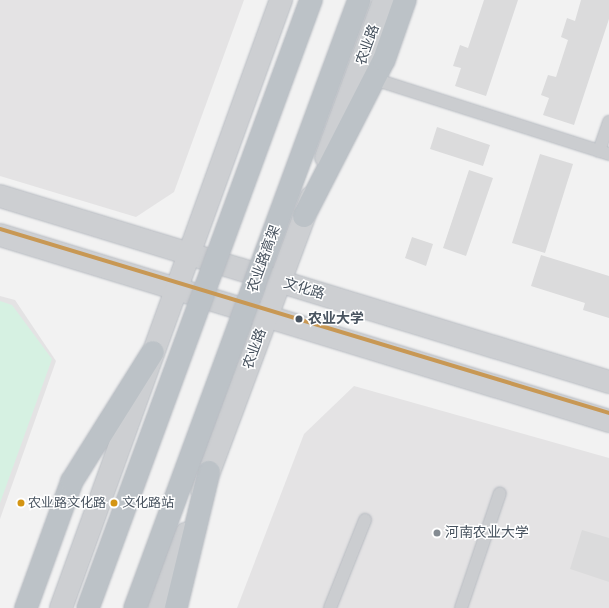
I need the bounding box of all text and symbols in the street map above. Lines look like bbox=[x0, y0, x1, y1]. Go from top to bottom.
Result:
street label: 农业路 bbox=[353, 22, 383, 68]
street label: 农业路高架 bbox=[244, 223, 284, 295]
street label: 文化路 bbox=[281, 275, 327, 303]
place label: 农业大学 bbox=[308, 311, 364, 327]
marker: 农业大学 bbox=[293, 313, 305, 325]
street label: 农业路 bbox=[240, 326, 270, 372]
place label: 农业路文化路 bbox=[28, 495, 106, 511]
place label: 文化路站 bbox=[122, 495, 174, 511]
marker: 农业路文化路 bbox=[16, 498, 26, 508]
marker: 文化路站 bbox=[109, 498, 119, 508]
place label: 河南农业大学 bbox=[445, 525, 529, 541]
marker: 河南农业大学 bbox=[432, 528, 442, 538]

